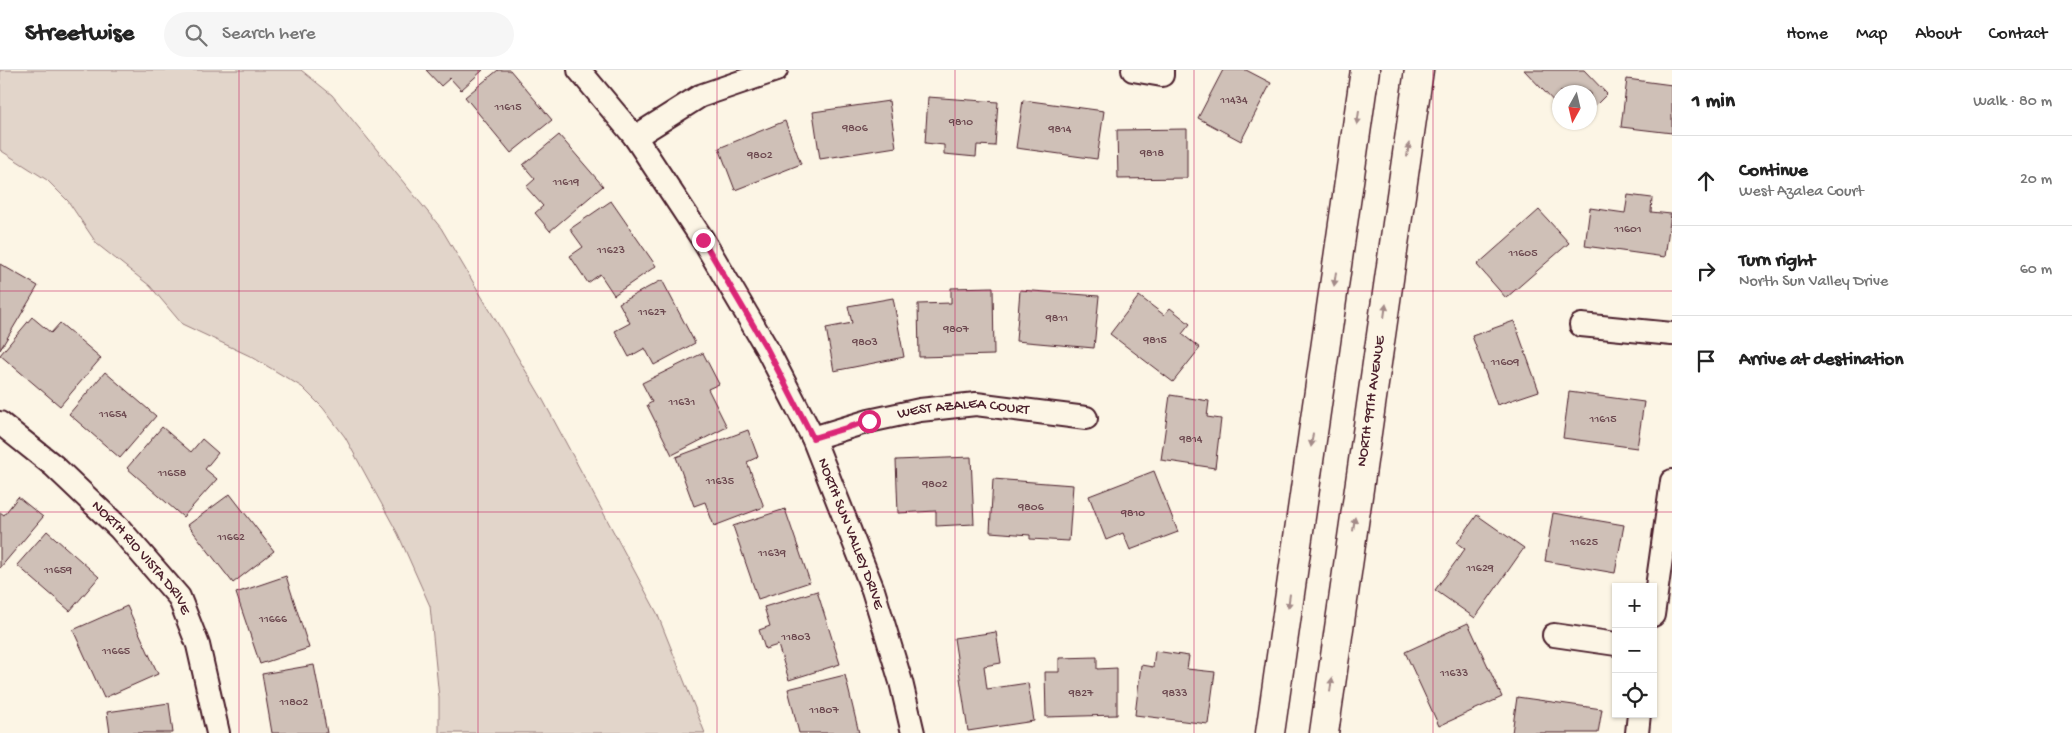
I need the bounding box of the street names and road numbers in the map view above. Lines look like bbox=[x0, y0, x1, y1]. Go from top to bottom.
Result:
street label: NORTH 99TH AVENUE bbox=[1353, 334, 1390, 468]
street label: WEST AZALEA COURT bbox=[896, 395, 1031, 424]
street label: NORTH SUN VALLEY DRIVE bbox=[813, 455, 887, 612]
street label: NORTH RIO VISTA DRIVE bbox=[87, 497, 194, 618]

